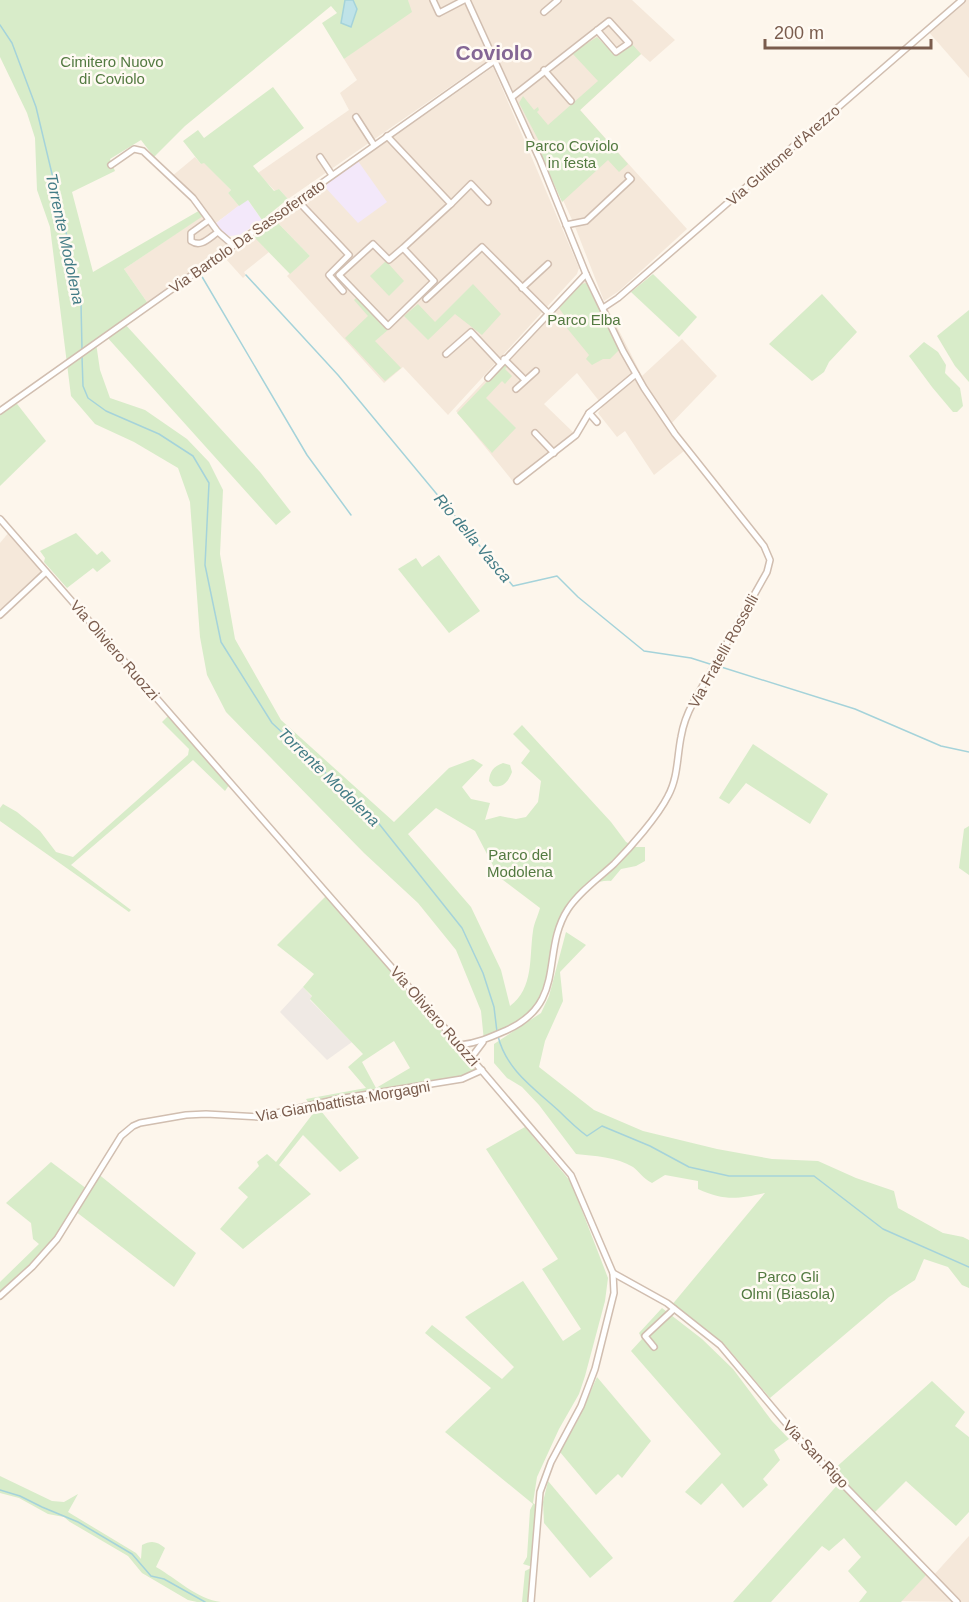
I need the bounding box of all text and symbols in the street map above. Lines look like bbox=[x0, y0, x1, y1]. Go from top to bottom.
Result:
scale bar bbox=[765, 12, 932, 50]
text: 200 m bbox=[774, 23, 824, 43]
district label: Coviolo bbox=[456, 41, 533, 64]
park label: Cimitero Nuovo di Coviolo bbox=[60, 53, 164, 87]
street label: Via Guittone d'Arezzo bbox=[723, 101, 843, 209]
park label: Parco Coviolo in festa bbox=[525, 137, 619, 171]
water label: Torrente Modolena bbox=[43, 172, 87, 306]
street label: Via Bartolo Da Sassoferrato bbox=[166, 176, 328, 296]
park label: Parco Elba bbox=[547, 311, 621, 328]
water label: Rio della Vasca bbox=[431, 490, 515, 586]
street label: Via Fratelli Rosselli bbox=[685, 591, 761, 711]
street label: Via Oliviero Ruozzi bbox=[67, 597, 163, 703]
water label: Torrente Modolena bbox=[275, 724, 383, 830]
park label: Parco del Modolena bbox=[487, 846, 554, 880]
street label: Via Oliviero Ruozzi bbox=[387, 963, 483, 1069]
street label: Via Giambattista Morgagni bbox=[255, 1077, 431, 1125]
park label: Parco Gli Olmi (Biasola) bbox=[741, 1268, 835, 1302]
street label: Via San Rigo bbox=[780, 1417, 852, 1491]

